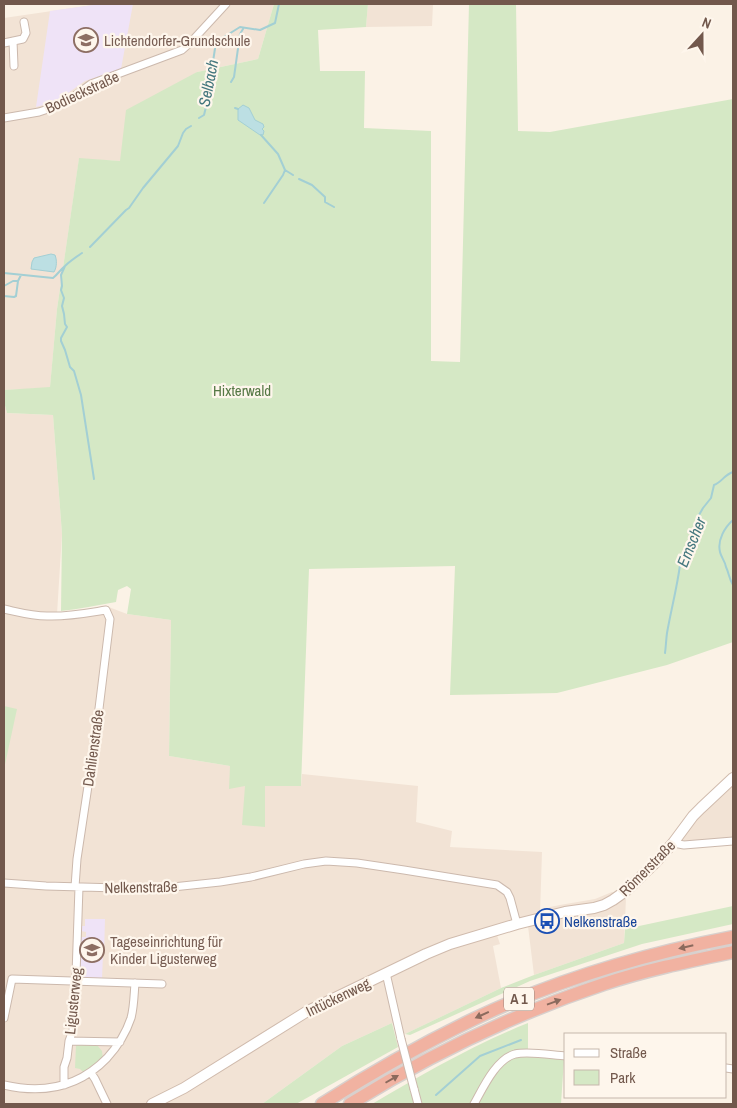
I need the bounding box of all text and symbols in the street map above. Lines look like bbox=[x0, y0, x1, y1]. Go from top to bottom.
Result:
north arrow bbox=[677, 10, 727, 60]
text: N bbox=[700, 13, 714, 33]
school or university icon: Lichtendorfer-Grundschule bbox=[73, 27, 99, 53]
place label: Lichtendorfer-Grundschule bbox=[104, 30, 250, 51]
water label: Selbach bbox=[193, 58, 223, 108]
street label: Bodieckstraße bbox=[42, 66, 123, 118]
park label: Hixterwald bbox=[213, 380, 271, 401]
water label: Emscher bbox=[671, 513, 711, 570]
street label: Dahlienstraße bbox=[77, 708, 109, 788]
street label: Römerstraße bbox=[614, 835, 680, 901]
street label: Nelkenstraße bbox=[104, 876, 178, 898]
bus stop icon: Nelkenstraße bbox=[534, 908, 560, 934]
place label: Nelkenstraße bbox=[564, 911, 637, 932]
place label: Tageseinrichtung für Kinder Ligusterweg bbox=[110, 931, 222, 969]
school or university icon: Tageseinrichtung für Kinder Ligusterweg bbox=[79, 937, 105, 963]
one-way arrow bbox=[678, 943, 693, 951]
street label: Ligusterweg bbox=[59, 966, 87, 1035]
street label: Intückenweg bbox=[302, 972, 374, 1022]
road number: A 1 bbox=[504, 988, 534, 1011]
one-way arrow bbox=[547, 998, 562, 1006]
one-way arrow bbox=[475, 1012, 489, 1020]
legend bbox=[564, 1033, 727, 1098]
text: Straße bbox=[610, 1042, 647, 1063]
text: Park bbox=[610, 1067, 636, 1088]
one-way arrow bbox=[385, 1074, 398, 1083]

